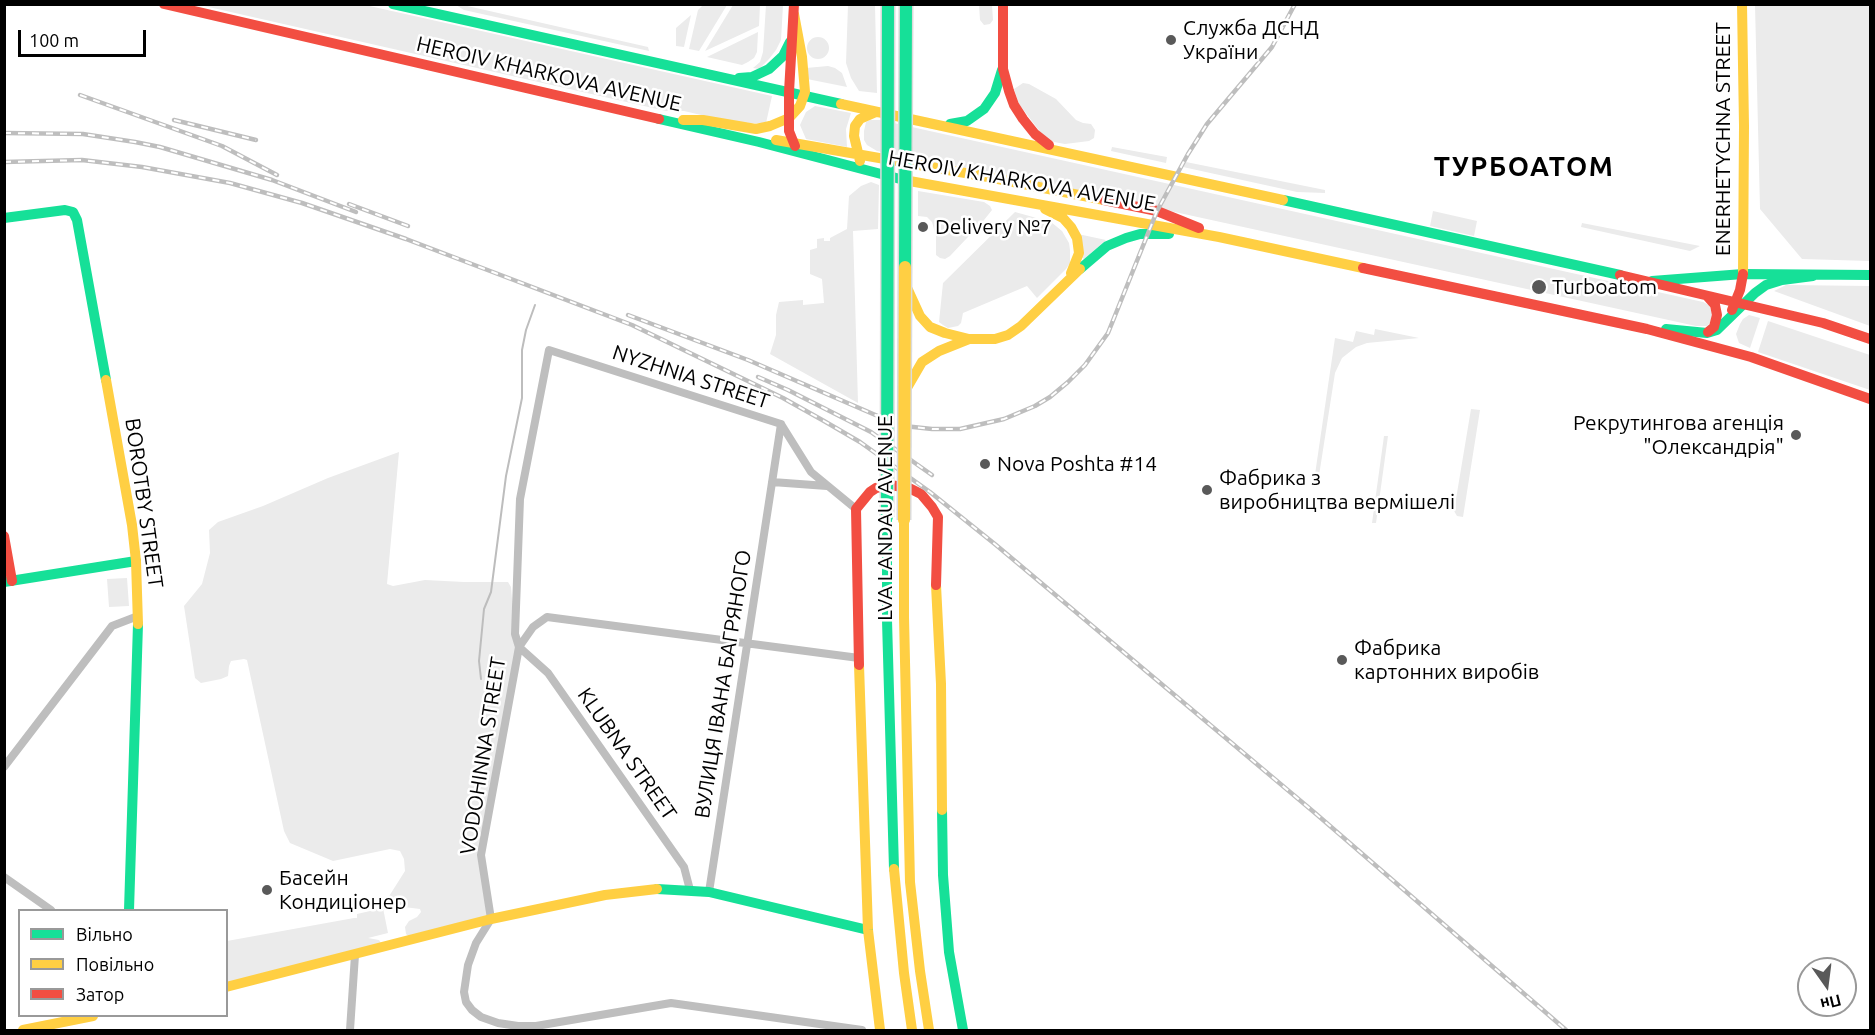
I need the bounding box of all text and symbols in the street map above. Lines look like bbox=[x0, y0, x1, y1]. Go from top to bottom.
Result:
place label: Служба ДСНД України bbox=[1183, 15, 1319, 65]
scale bar bbox=[21, 18, 148, 56]
street label: ENERHETYCHNA STREET bbox=[1710, 22, 1736, 256]
text: 100 m bbox=[29, 30, 79, 50]
street label: HEROIV KHARKOVA AVENUE bbox=[414, 31, 684, 117]
marker: Служба ДСНД України bbox=[1164, 33, 1178, 47]
street label: HEROIV KHARKOVA AVENUE bbox=[886, 145, 1158, 217]
district label: ТУРБОАТОМ bbox=[1434, 151, 1614, 183]
place label: Delivery №7 bbox=[935, 214, 1052, 240]
marker: Delivery №7 bbox=[916, 220, 930, 234]
place label: Turboatom bbox=[1552, 274, 1657, 300]
marker: Turboatom bbox=[1530, 278, 1548, 296]
street label: NYZHNIA STREET bbox=[609, 340, 773, 414]
place label: Рекрутингова агенція "Олександрія" bbox=[1573, 410, 1784, 460]
street label: LVA LANDAU AVENUE bbox=[872, 415, 898, 621]
street label: BOROTBY STREET bbox=[120, 416, 168, 590]
marker: Рекрутингова агенція "Олександрія" bbox=[1789, 428, 1803, 442]
place label: Nova Poshta #14 bbox=[997, 451, 1157, 477]
marker: Nova Poshta #14 bbox=[978, 457, 992, 471]
place label: Фабрика з виробництва вермішелі bbox=[1219, 465, 1455, 515]
marker: Фабрика з виробництва вермішелі bbox=[1200, 483, 1214, 497]
street label: ВУЛИЦЯ ІВАНА БАГРЯНОГО bbox=[689, 548, 757, 820]
place label: Фабрика картонних виробів bbox=[1354, 635, 1539, 685]
marker: Фабрика картонних виробів bbox=[1335, 653, 1349, 667]
street label: VODOHINNA STREET bbox=[455, 655, 511, 857]
street label: KLUBNA STREET bbox=[572, 683, 682, 825]
place label: Басейн Кондиціонер bbox=[279, 865, 407, 915]
marker: Басейн Кондиціонер bbox=[260, 883, 274, 897]
legend bbox=[18, 909, 228, 1017]
text: Вільно bbox=[76, 924, 133, 944]
text: Повільно bbox=[76, 954, 154, 974]
north arrow bbox=[1797, 957, 1857, 1017]
text: Затор bbox=[76, 984, 124, 1004]
text: Пн bbox=[1819, 991, 1843, 1014]

